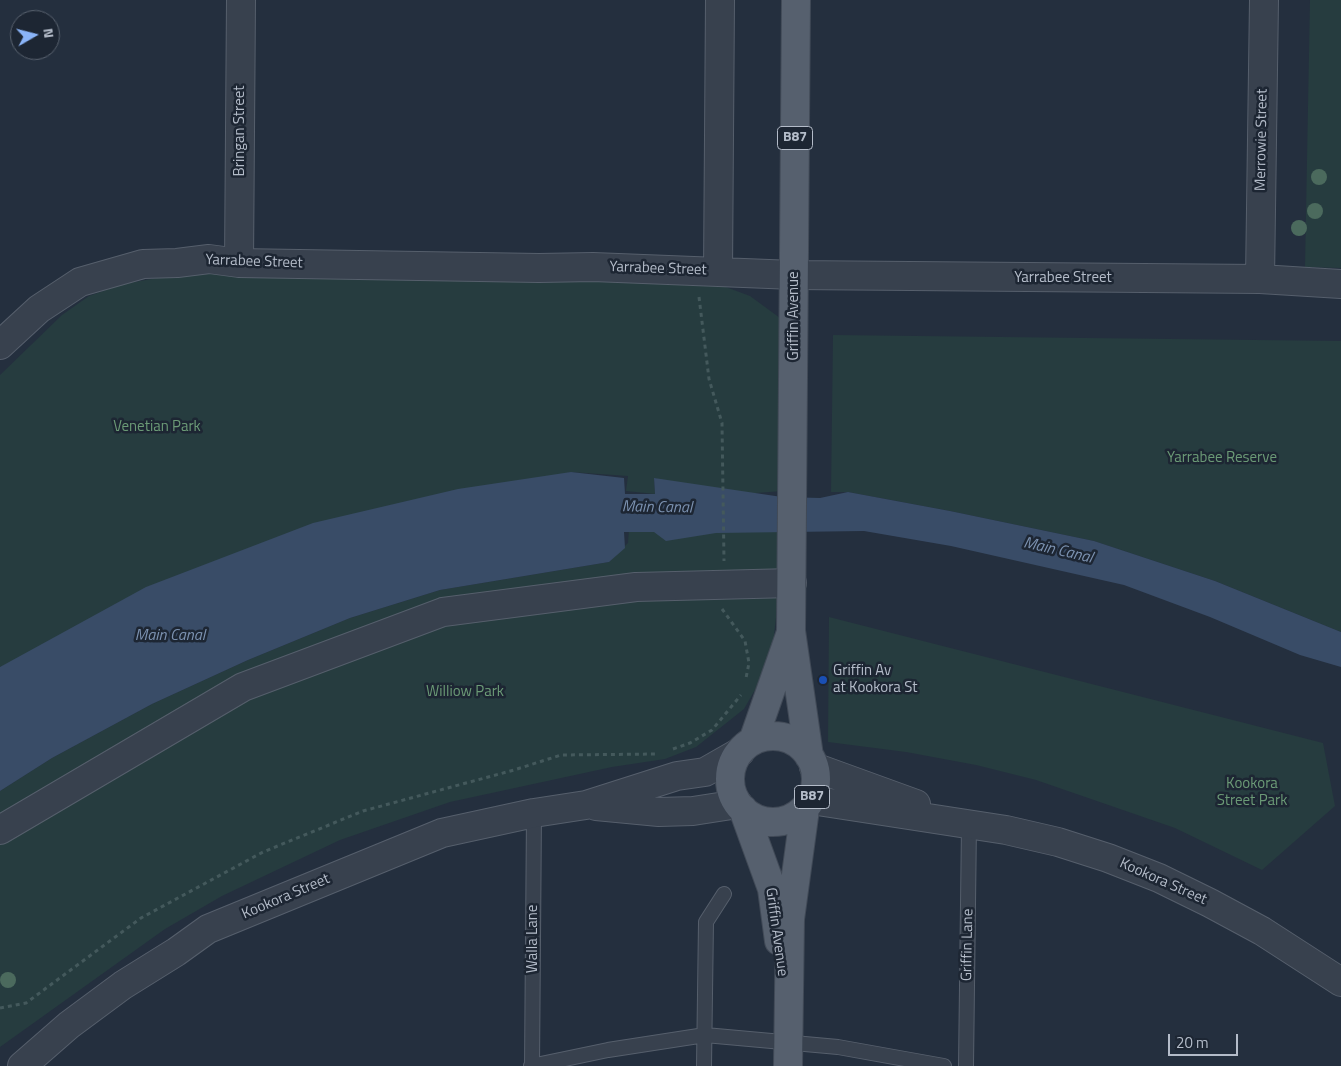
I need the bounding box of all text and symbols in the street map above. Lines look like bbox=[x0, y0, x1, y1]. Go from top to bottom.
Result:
north arrow bbox=[10, 10, 60, 60]
text: N bbox=[38, 27, 60, 39]
street label: Bringan Street bbox=[231, 85, 249, 177]
street label: Merrowie Street bbox=[1252, 89, 1272, 191]
road number: B87 bbox=[778, 126, 812, 150]
street label: Yarrabee Street bbox=[205, 251, 303, 273]
street label: Yarrabee Street bbox=[609, 258, 707, 280]
street label: Yarrabee Street bbox=[1014, 269, 1112, 287]
street label: Griffin Avenue bbox=[785, 271, 803, 361]
park label: Venetian Park bbox=[113, 418, 201, 436]
park label: Yarrabee Reserve bbox=[1167, 449, 1277, 467]
water label: Main Canal bbox=[622, 498, 692, 518]
water label: Main Canal bbox=[1021, 534, 1095, 568]
water label: Main Canal bbox=[135, 626, 205, 646]
place label: Griffin Av at Kookora St bbox=[833, 662, 917, 697]
marker: Griffin Av at Kookora St bbox=[817, 674, 829, 686]
park label: Williow Park bbox=[426, 683, 504, 701]
park label: Kookora Street Park bbox=[1217, 775, 1287, 810]
road number: B87 bbox=[794, 786, 830, 809]
street label: Kookora Street bbox=[1117, 855, 1209, 909]
street label: Kookora Street bbox=[239, 870, 333, 924]
street label: Griffin Avenue bbox=[761, 887, 791, 977]
street label: Walla Lane bbox=[524, 905, 542, 973]
street label: Griffin Lane bbox=[958, 909, 978, 981]
scale bar bbox=[1171, 1024, 1241, 1056]
text: 20 m bbox=[1176, 1031, 1209, 1054]

